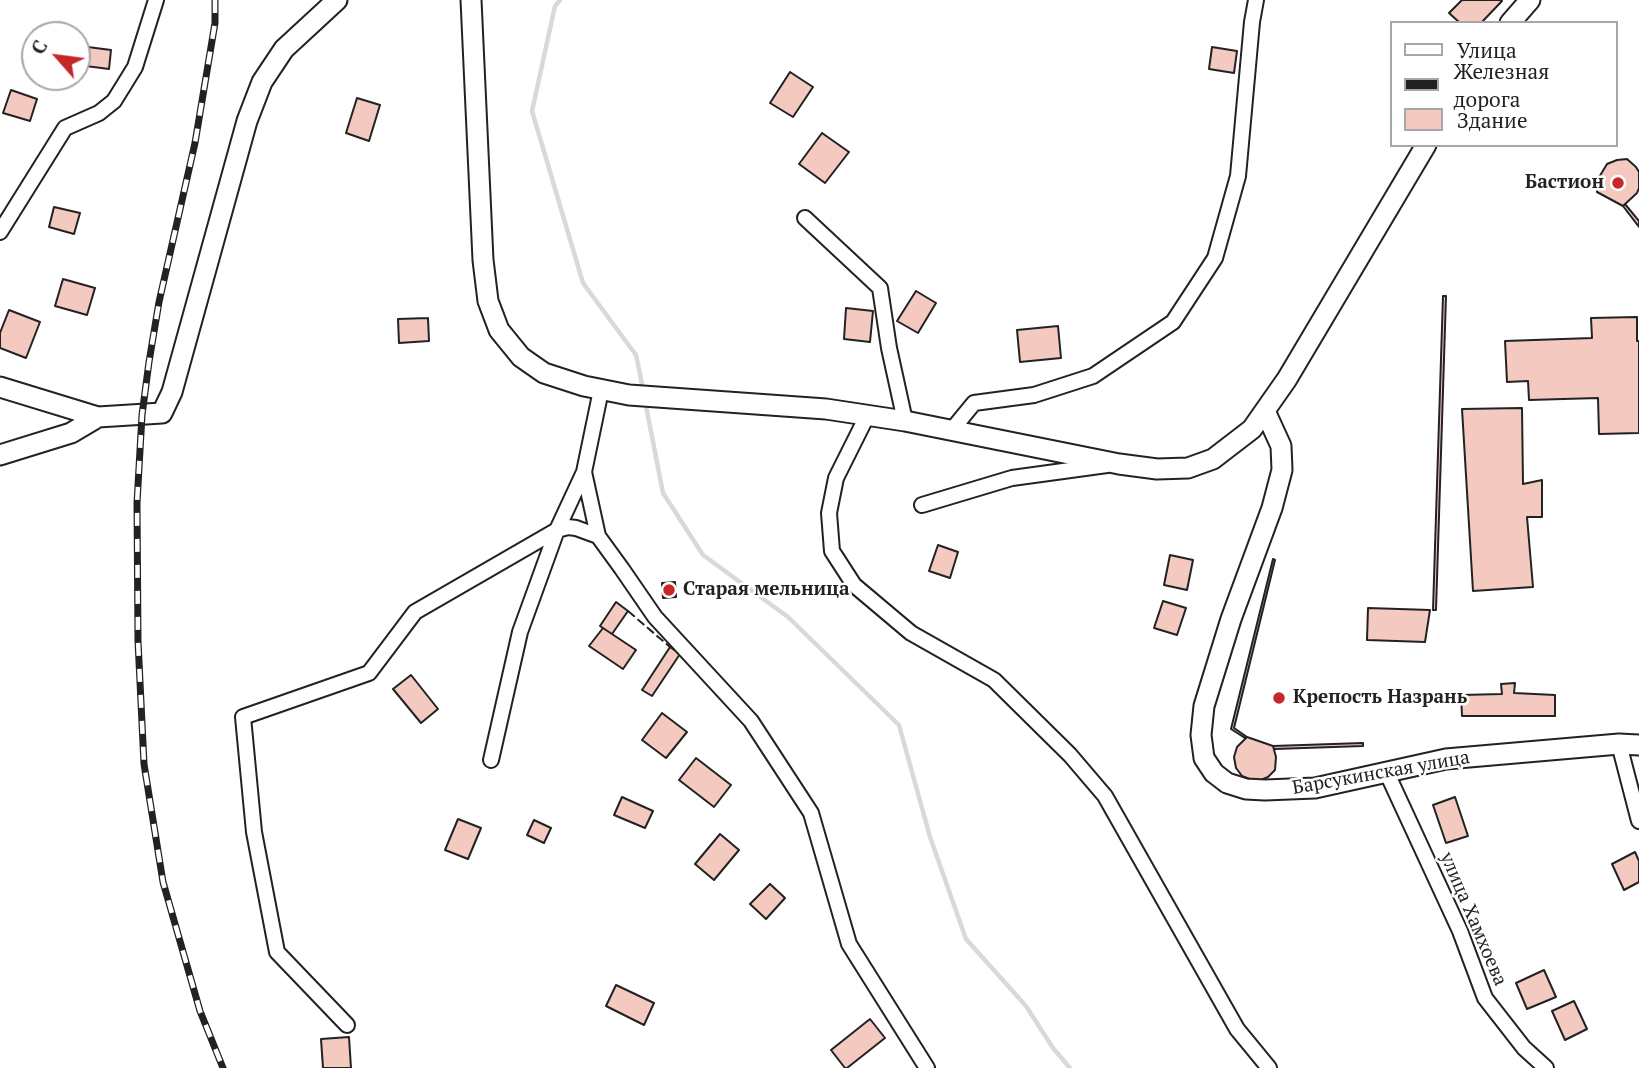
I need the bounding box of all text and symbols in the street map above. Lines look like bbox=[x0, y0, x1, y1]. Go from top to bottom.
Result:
north arrow bbox=[21, 21, 91, 91]
legend bbox=[1390, 21, 1618, 147]
text: С bbox=[25, 36, 53, 58]
text: Улица bbox=[1457, 36, 1517, 64]
text: Железная дорога bbox=[1453, 57, 1549, 113]
text: Здание bbox=[1457, 106, 1528, 134]
place label: Бастион bbox=[1525, 172, 1604, 194]
marker: Бастион bbox=[1610, 175, 1626, 191]
place label: Старая мельница bbox=[683, 579, 849, 601]
marker: Старая мельница bbox=[661, 582, 677, 598]
place label: Крепость Назрань bbox=[1293, 687, 1467, 709]
marker: Крепость Назрань bbox=[1271, 690, 1287, 706]
street label: Барсукинская улица bbox=[1291, 746, 1471, 800]
street label: улица Хамхоева bbox=[1435, 849, 1511, 989]

